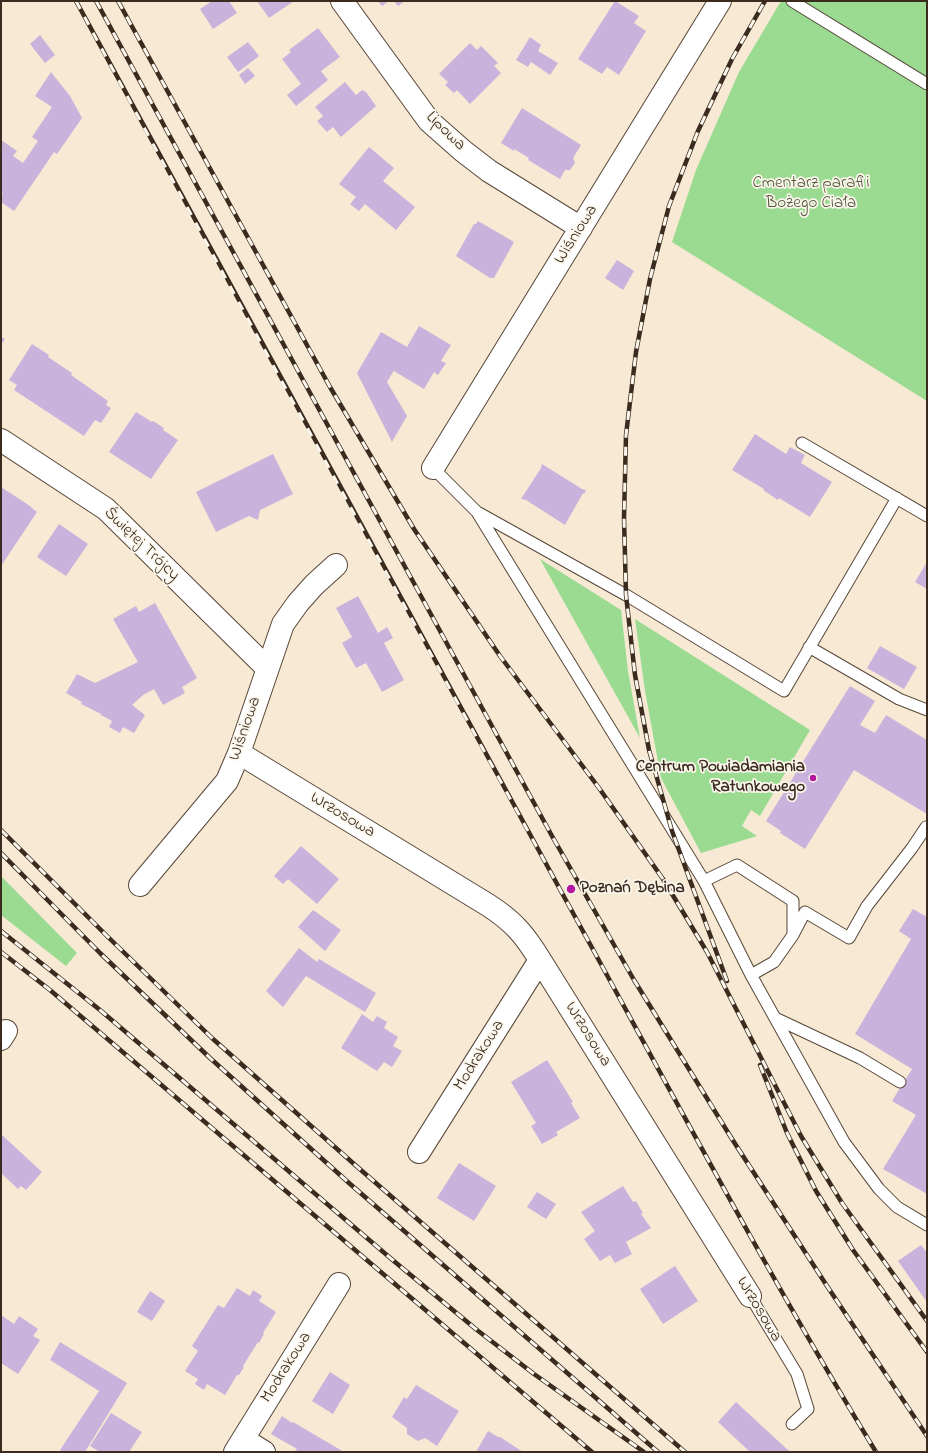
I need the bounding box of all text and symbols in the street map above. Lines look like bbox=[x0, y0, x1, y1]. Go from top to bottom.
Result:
street label: Lipowa bbox=[421, 108, 469, 156]
park label: Cmentarz parafii Bożego Ciała bbox=[753, 174, 869, 214]
street label: Wiśniowa bbox=[551, 201, 603, 269]
street label: Świętej Trójcy bbox=[99, 504, 183, 586]
street label: Wiśniowa bbox=[226, 694, 266, 764]
place label: Centrum Powiadamiania Ratunkowego bbox=[636, 758, 805, 798]
marker: Centrum Powiadamiania Ratunkowego bbox=[808, 773, 818, 783]
street label: Wrzosowa bbox=[306, 789, 378, 843]
place label: Poznań Dębina bbox=[580, 879, 685, 899]
marker: Poznań Dębina bbox=[565, 883, 577, 895]
street label: Wrzosowa bbox=[559, 999, 615, 1071]
street label: Modrakowa bbox=[450, 1017, 510, 1095]
street label: Wrzosowa bbox=[731, 1274, 785, 1346]
street label: Modrakowa bbox=[257, 1329, 317, 1407]

